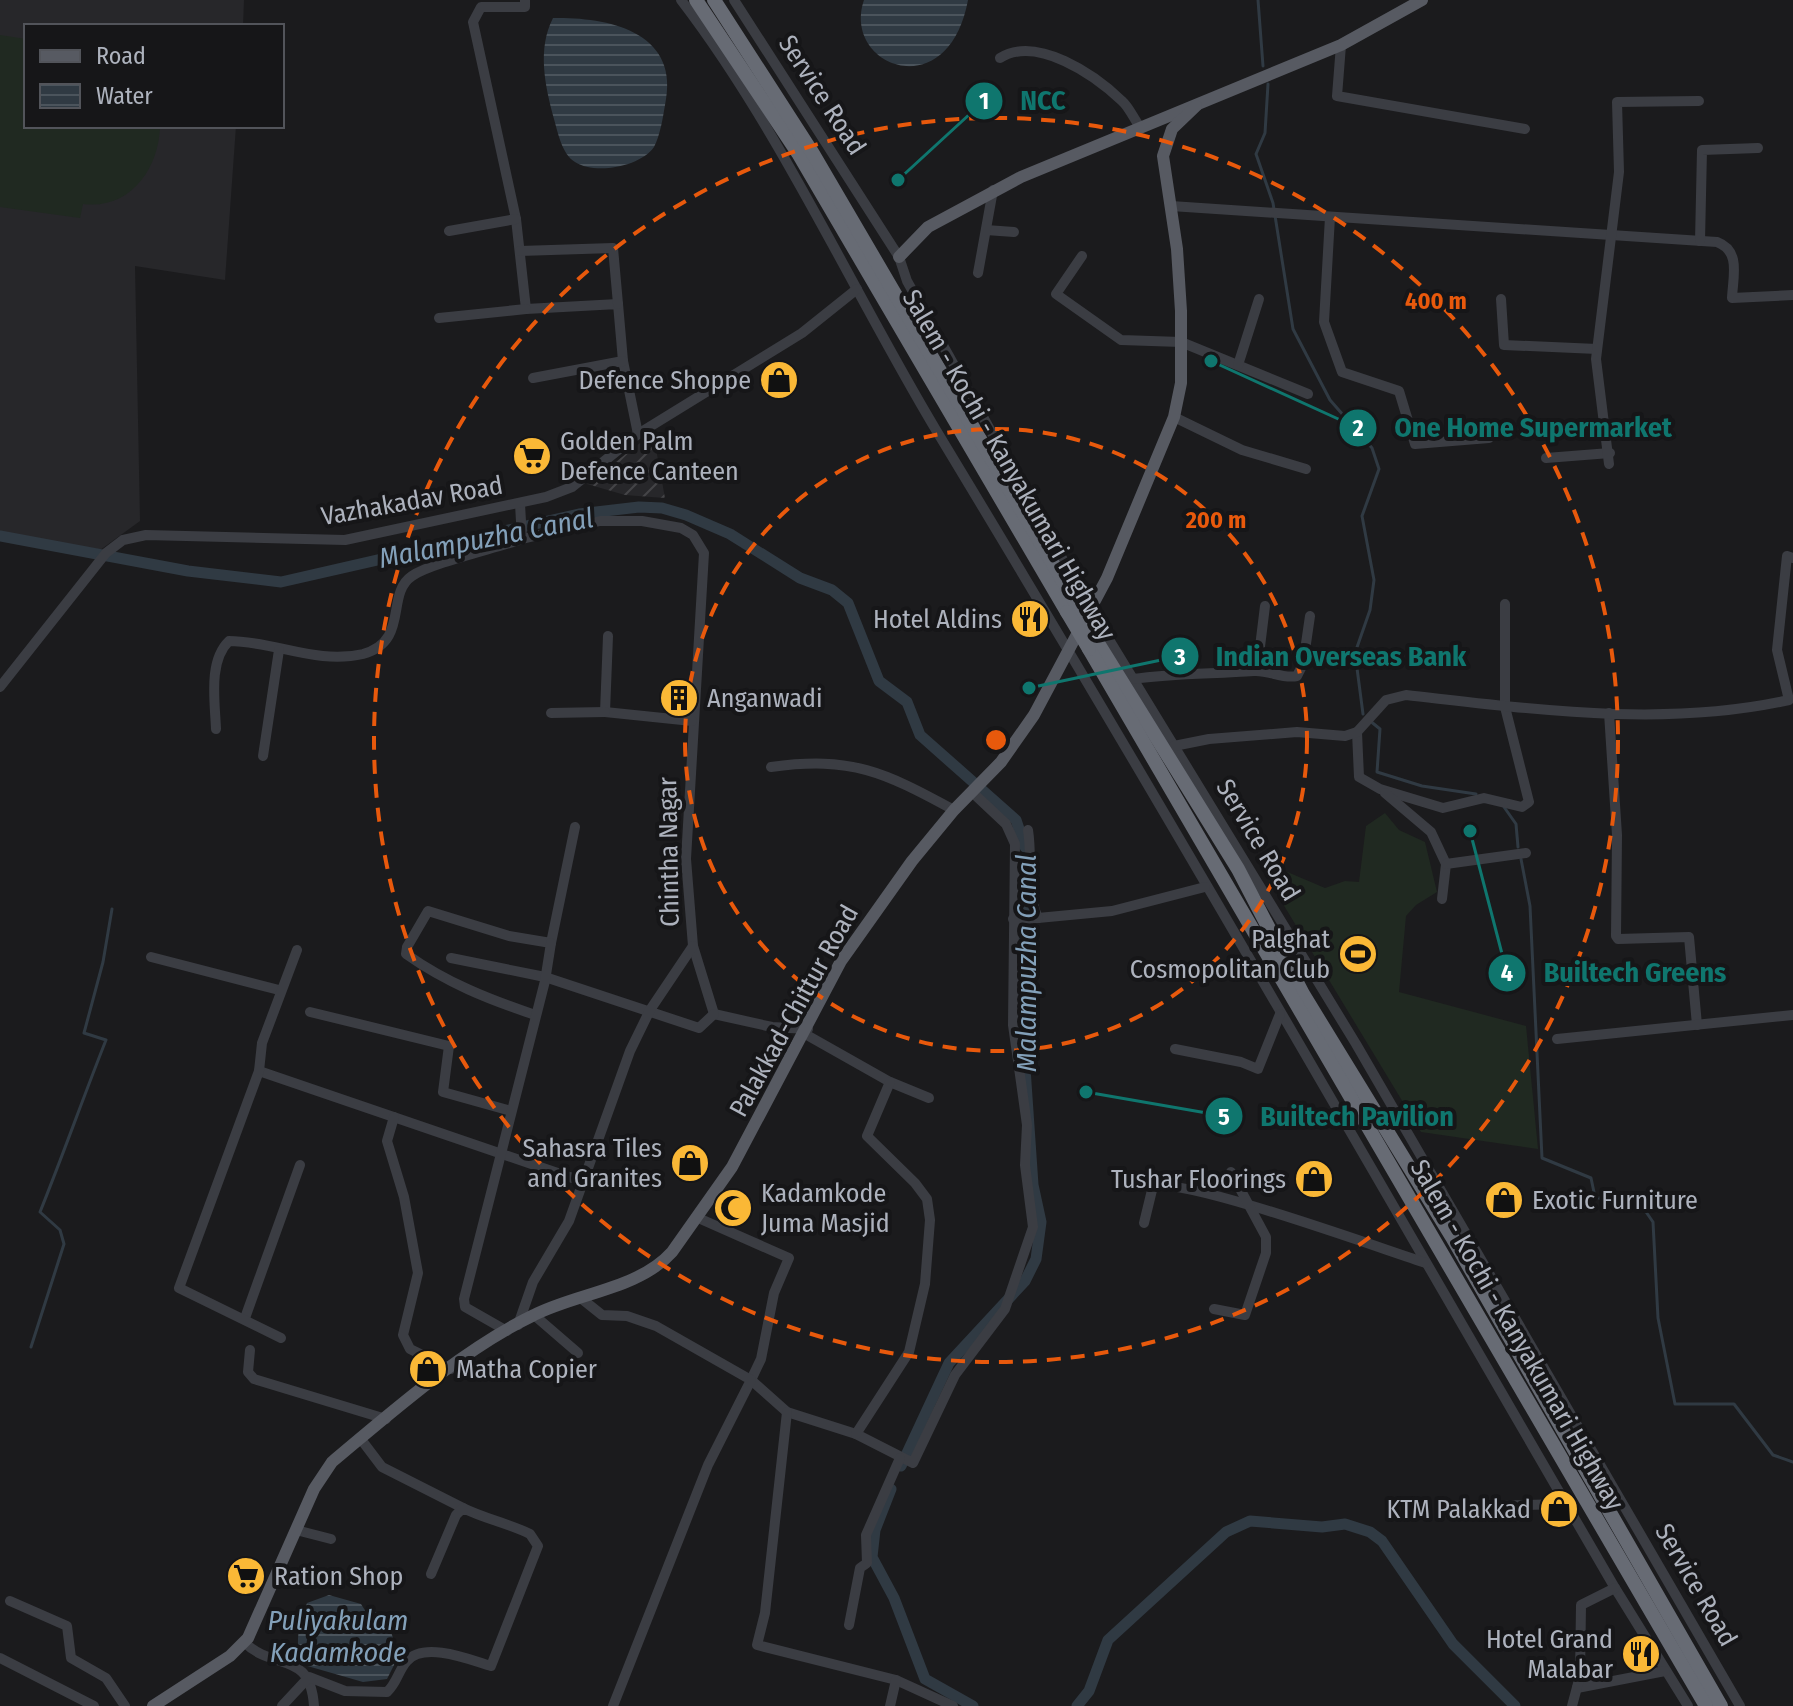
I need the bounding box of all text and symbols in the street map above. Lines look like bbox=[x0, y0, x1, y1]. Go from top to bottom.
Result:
legend bbox=[24, 24, 284, 128]
street label: Service Road bbox=[772, 29, 872, 161]
text: Road bbox=[96, 42, 146, 70]
callout: NCC bbox=[964, 75, 1081, 127]
text: Water bbox=[96, 82, 153, 110]
text: NCC bbox=[1020, 84, 1066, 117]
text: 1 bbox=[979, 87, 989, 115]
street label: Salem - Kochi - Kanyakumari Highway bbox=[896, 284, 1123, 646]
text: 400 m bbox=[1405, 287, 1467, 315]
shop icon: Defence Shoppe bbox=[758, 359, 800, 401]
place label: Defence Shoppe bbox=[578, 365, 751, 396]
callout: One Home Supermarket bbox=[1338, 402, 1688, 454]
text: One Home Supermarket bbox=[1394, 411, 1673, 444]
text: 2 bbox=[1351, 414, 1364, 442]
place label: Golden Palm Defence Canteen bbox=[560, 426, 739, 487]
supermarket icon: Golden Palm Defence Canteen bbox=[511, 435, 553, 477]
street label: Vazhakadav Road bbox=[319, 470, 505, 532]
water label: Malampuzha Canal bbox=[376, 501, 596, 575]
text: 200 m bbox=[1185, 506, 1246, 534]
restaurant icon: Hotel Aldins bbox=[1009, 598, 1051, 640]
place label: Hotel Aldins bbox=[873, 604, 1002, 635]
callout: Indian Overseas Bank bbox=[1160, 630, 1482, 682]
text: Indian Overseas Bank bbox=[1216, 640, 1467, 673]
text: 3 bbox=[1173, 643, 1186, 671]
building icon: Anganwadi bbox=[658, 677, 700, 719]
place label: Anganwadi bbox=[707, 683, 822, 714]
centre of rings bbox=[982, 726, 1010, 754]
street label: Service Road bbox=[1210, 774, 1306, 906]
street label: Chintha Nagar bbox=[652, 777, 686, 927]
water label: Malampuzha Canal bbox=[1010, 854, 1043, 1072]
street label: Palakkad-Chittur Road bbox=[723, 900, 865, 1122]
place label: Palghat Cosmopolitan Club bbox=[1130, 924, 1330, 985]
sports icon: Palghat Cosmopolitan Club bbox=[1337, 933, 1379, 975]
callout: Builtech Greens bbox=[1487, 947, 1742, 999]
text: Builtech Greens bbox=[1544, 956, 1726, 989]
text: 4 bbox=[1501, 959, 1513, 987]
callout: Builtech Pavilion bbox=[1204, 1090, 1470, 1142]
text: Builtech Pavilion bbox=[1260, 1100, 1454, 1133]
text: 5 bbox=[1218, 1103, 1230, 1131]
place label: Sahasra Tiles and Granites bbox=[523, 1133, 662, 1194]
shop icon: Sahasra Tiles and Granites bbox=[669, 1142, 711, 1184]
street label: Salem - Kochi - Kanyakumari Highway bbox=[1404, 1154, 1631, 1516]
shop icon: Tushar Floorings bbox=[1293, 1158, 1335, 1200]
place label: Tushar Floorings bbox=[1111, 1164, 1286, 1195]
place label: Kadamkode Juma Masjid bbox=[761, 1178, 890, 1239]
shop icon: Exotic Furniture bbox=[1483, 1179, 1525, 1221]
place label: Exotic Furniture bbox=[1532, 1185, 1698, 1216]
mosque icon: Kadamkode Juma Masjid bbox=[712, 1187, 754, 1229]
shop icon: Matha Copier bbox=[407, 1348, 449, 1390]
place label: Matha Copier bbox=[456, 1354, 597, 1385]
shop icon: KTM Palakkad bbox=[1538, 1488, 1580, 1530]
place label: KTM Palakkad bbox=[1386, 1494, 1531, 1525]
street label: Service Road bbox=[1648, 1518, 1744, 1652]
supermarket icon: Ration Shop bbox=[225, 1555, 267, 1597]
place label: Ration Shop bbox=[274, 1561, 403, 1592]
water label: Puliyakulam Kadamkode bbox=[268, 1604, 408, 1669]
place label: Hotel Grand Malabar bbox=[1486, 1624, 1613, 1685]
restaurant icon: Hotel Grand Malabar bbox=[1620, 1633, 1662, 1675]

